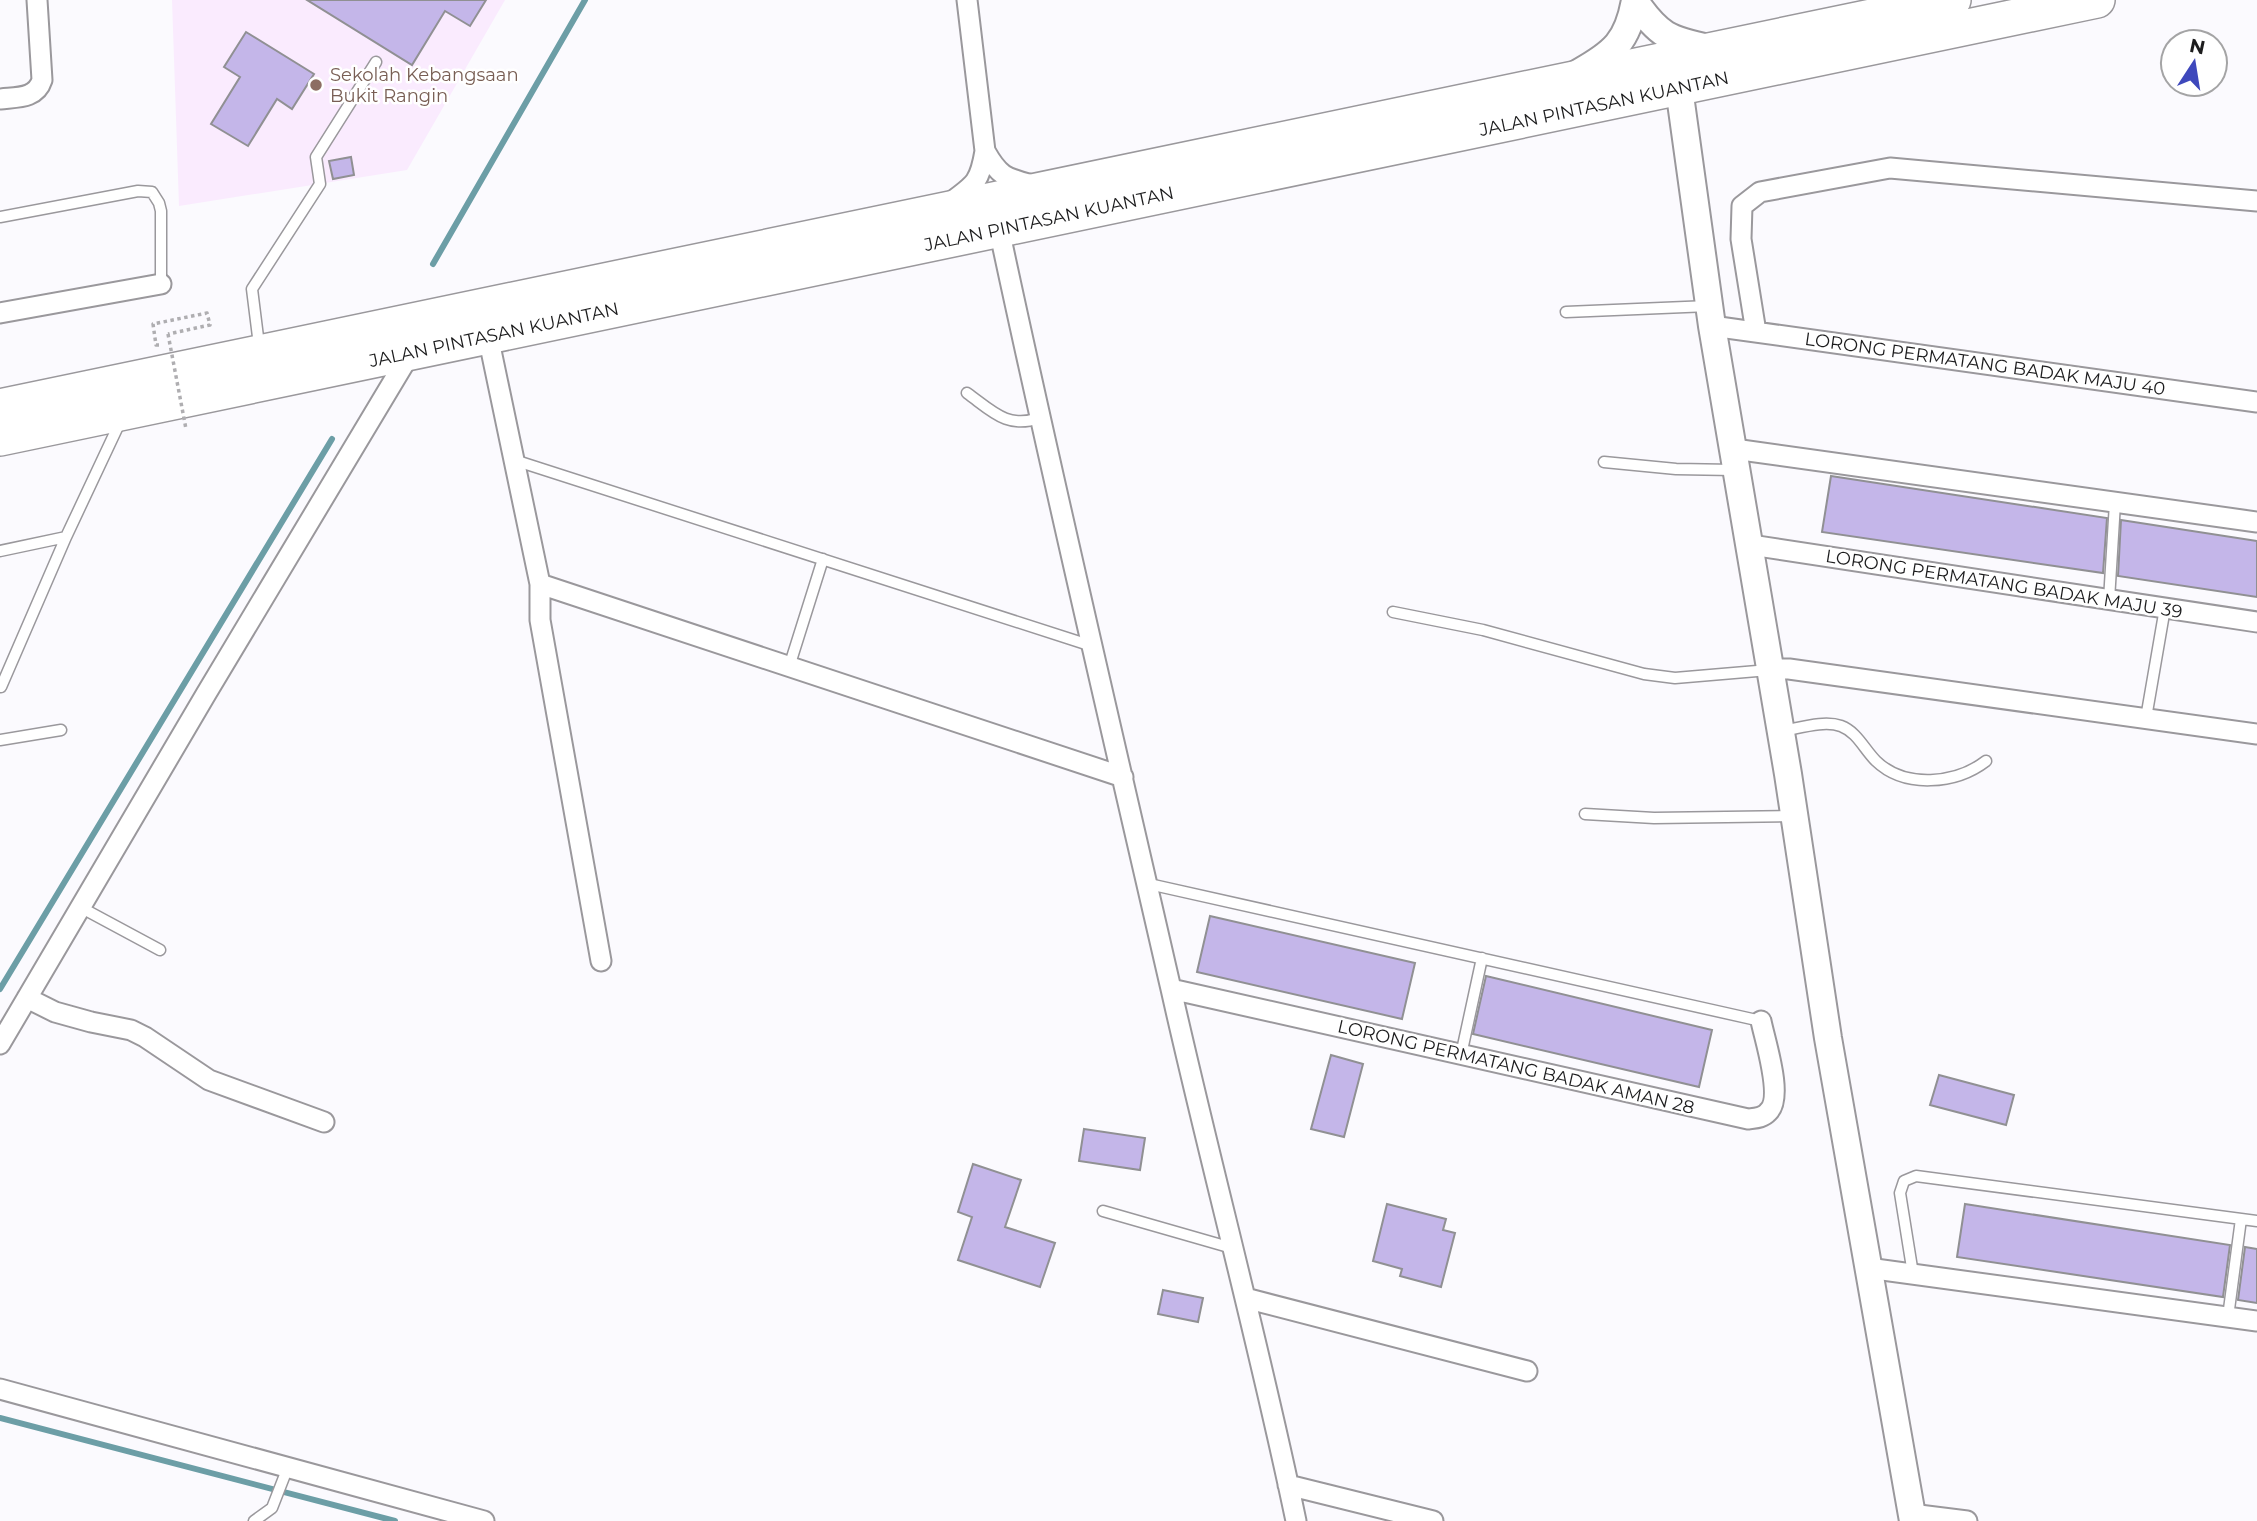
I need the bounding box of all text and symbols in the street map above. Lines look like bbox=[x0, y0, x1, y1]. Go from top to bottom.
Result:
north arrow bbox=[2159, 28, 2229, 98]
text: N bbox=[2188, 34, 2207, 60]
place label: Sekolah Kebangsaan Bukit Rangin bbox=[330, 64, 519, 107]
street label: JALAN PINTASAN KUANTAN bbox=[1476, 67, 1731, 141]
marker: Sekolah Kebangsaan Bukit Rangin bbox=[308, 77, 324, 93]
street label: JALAN PINTASAN KUANTAN bbox=[921, 182, 1176, 256]
street label: JALAN PINTASAN KUANTAN bbox=[366, 298, 621, 372]
street label: LORONG PERMATANG BADAK MAJU 40 bbox=[1803, 328, 2167, 400]
street label: LORONG PERMATANG BADAK MAJU 39 bbox=[1824, 545, 2184, 623]
street label: LORONG PERMATANG BADAK AMAN 28 bbox=[1335, 1015, 1697, 1119]

